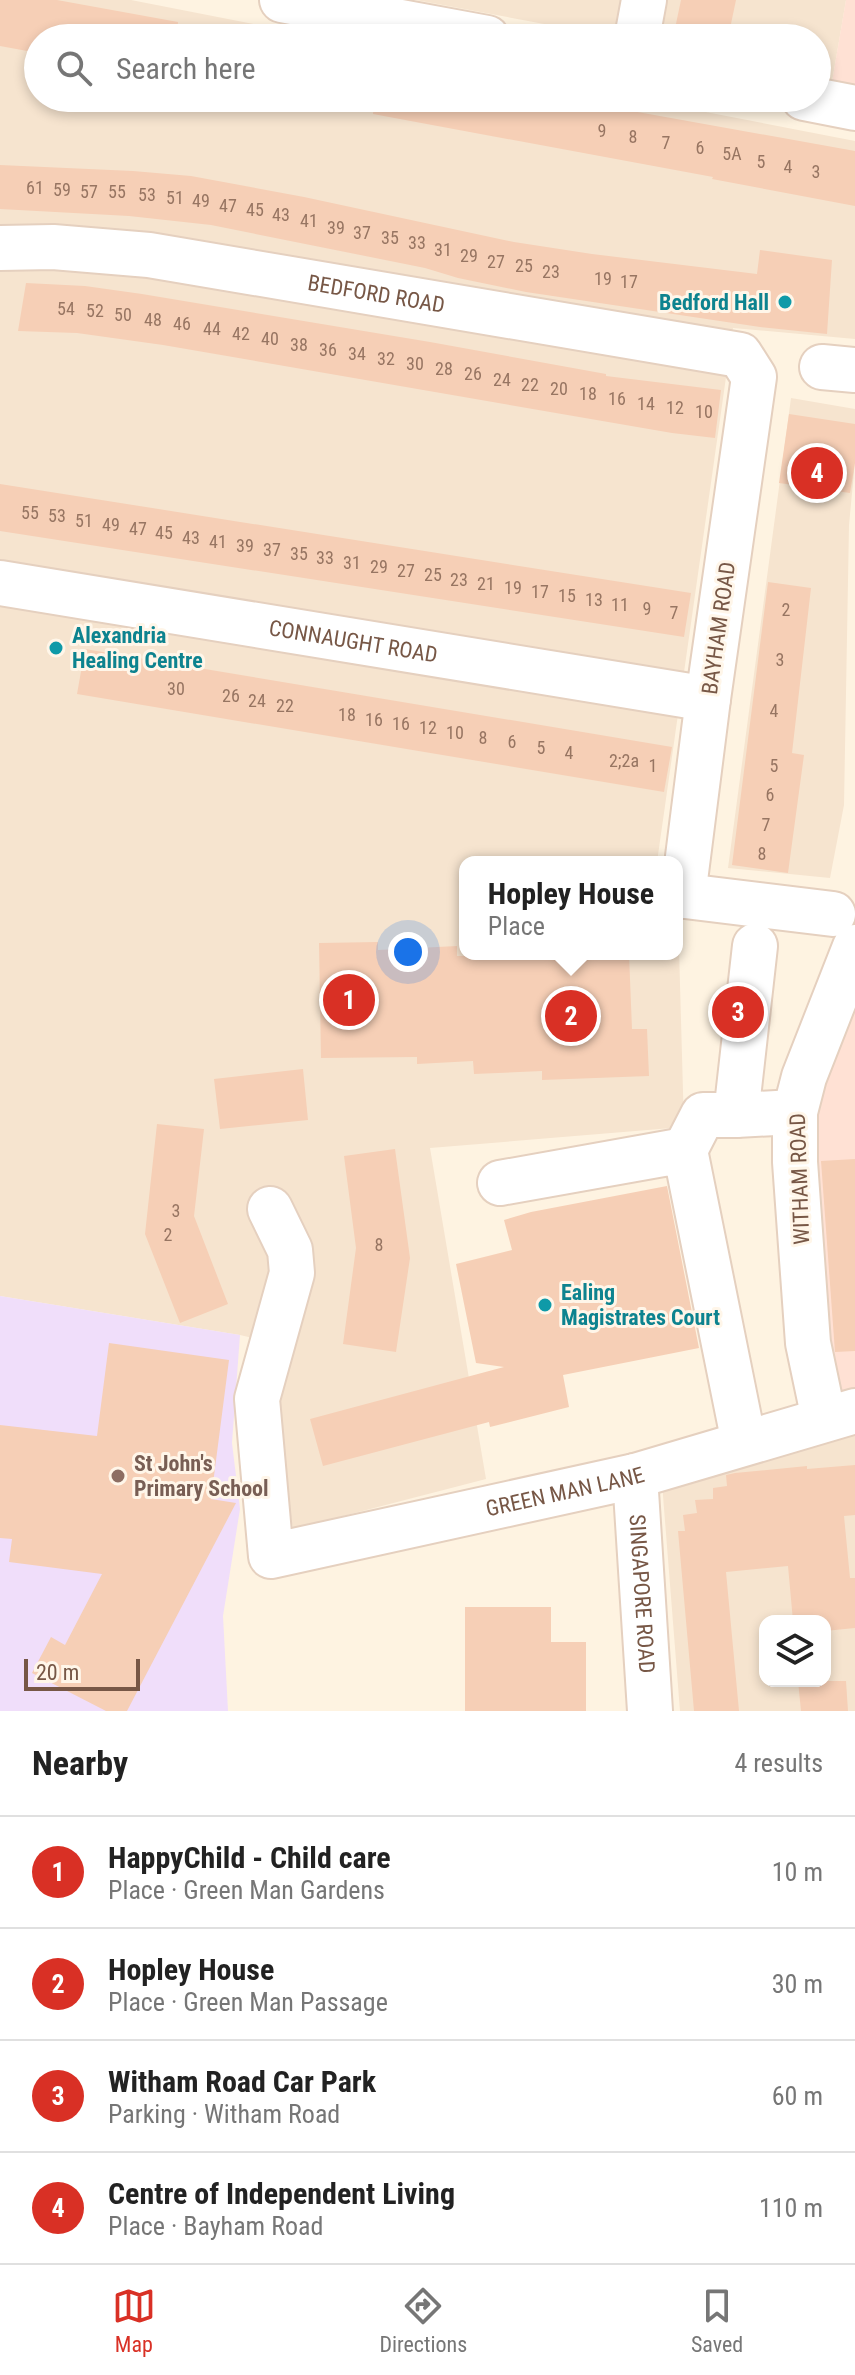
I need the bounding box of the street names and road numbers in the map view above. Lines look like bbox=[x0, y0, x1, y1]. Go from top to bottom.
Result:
street label: BEDFORD ROAD bbox=[306, 270, 447, 318]
street label: BAYHAM ROAD bbox=[697, 560, 740, 696]
street label: CONNAUGHT ROAD bbox=[267, 615, 439, 667]
street label: WITHAM ROAD bbox=[785, 1113, 814, 1245]
street label: GREEN MAN LANE bbox=[483, 1462, 647, 1521]
street label: SINGAPORE ROAD bbox=[624, 1514, 660, 1674]

